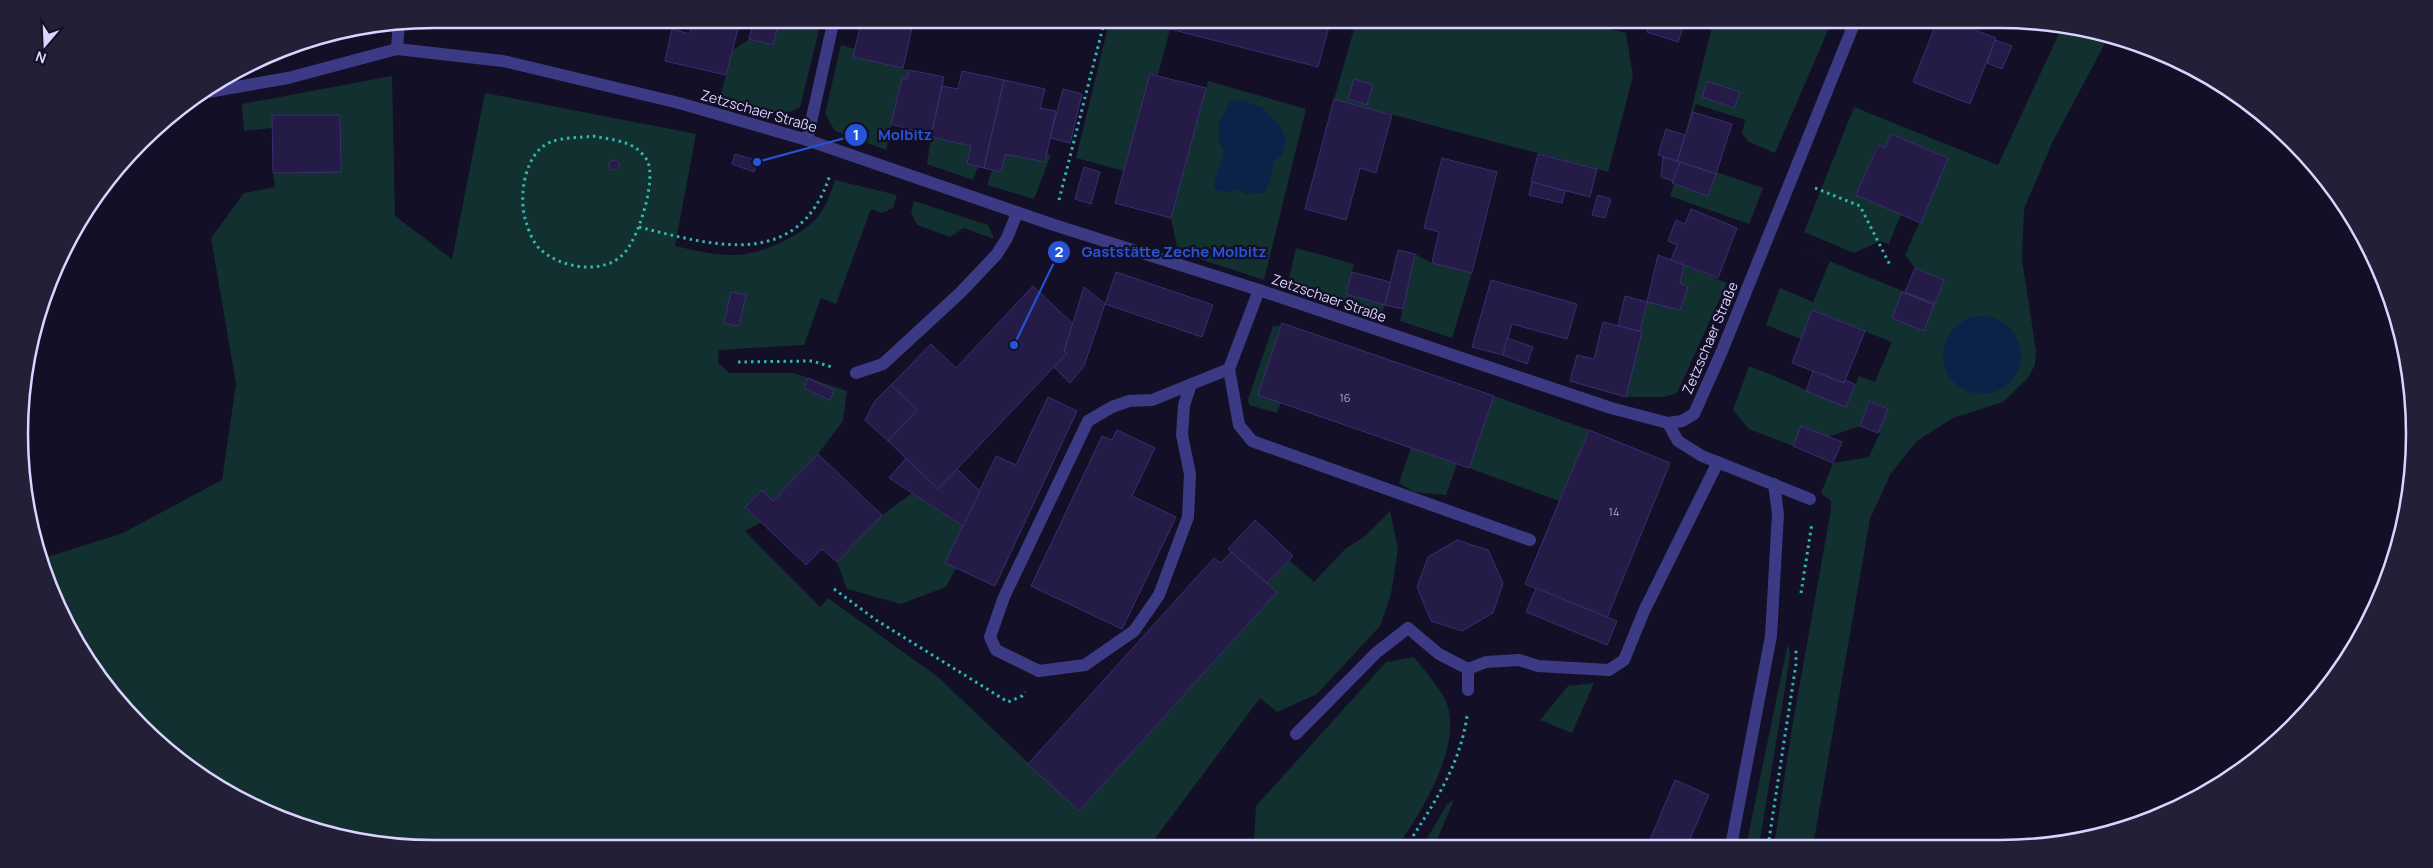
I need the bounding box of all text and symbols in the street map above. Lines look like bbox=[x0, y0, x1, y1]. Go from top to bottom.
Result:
north arrow bbox=[20, 20, 70, 70]
text: N bbox=[33, 47, 48, 68]
street label: Zetzschaer Straße bbox=[699, 85, 820, 136]
callout: Molbitz bbox=[843, 120, 943, 150]
text: 1 bbox=[853, 124, 859, 145]
text: Molbitz bbox=[878, 124, 932, 145]
callout: Gaststätte Zeche Molbitz bbox=[1047, 237, 1277, 267]
text: 2 bbox=[1055, 241, 1064, 262]
text: Gaststätte Zeche Molbitz bbox=[1082, 241, 1266, 262]
street label: Zetzschaer Straße bbox=[1269, 269, 1389, 326]
street label: Zetzschaer Straße bbox=[1677, 279, 1742, 397]
house number: 16 bbox=[1339, 390, 1351, 405]
house number: 14 bbox=[1609, 504, 1619, 519]

